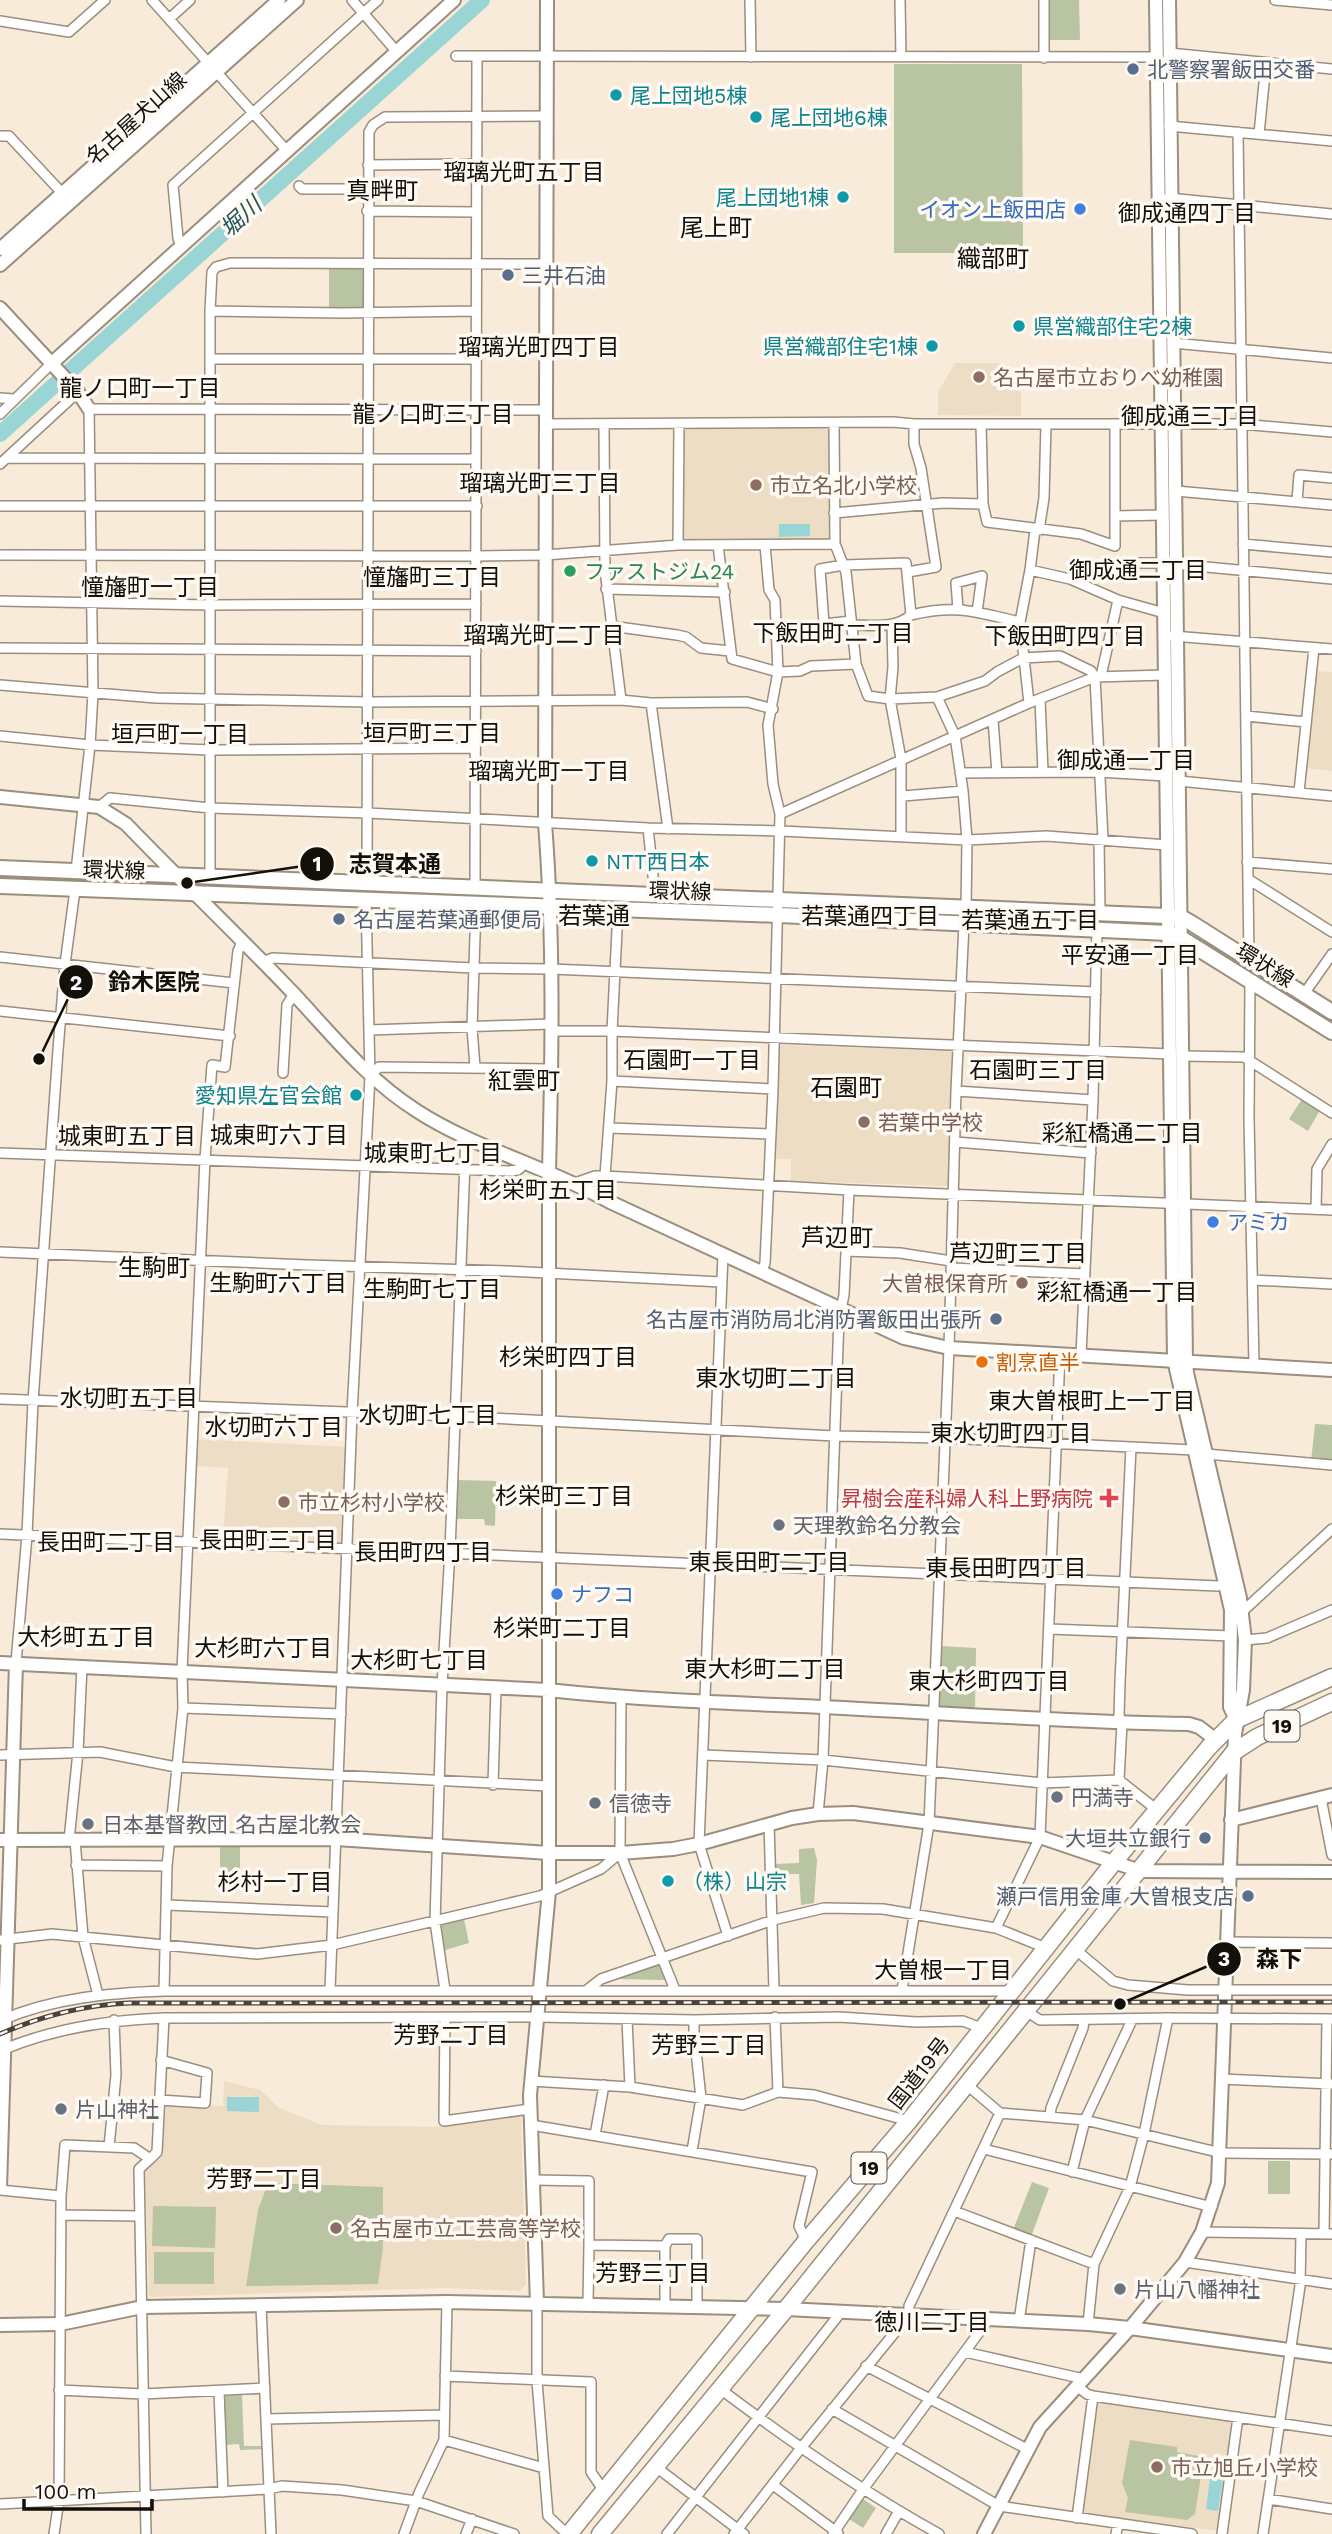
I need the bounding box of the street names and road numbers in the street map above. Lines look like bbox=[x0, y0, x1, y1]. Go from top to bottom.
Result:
street label: 名古屋犬山線 bbox=[81, 67, 191, 169]
street label: 環状線 bbox=[82, 856, 146, 884]
street label: 環状線 bbox=[648, 877, 712, 905]
street label: 環状線 bbox=[1232, 938, 1298, 992]
road number: 19 bbox=[1264, 1710, 1300, 1742]
street label: 国道19号 bbox=[883, 2032, 955, 2114]
road number: 19 bbox=[852, 2152, 886, 2184]

